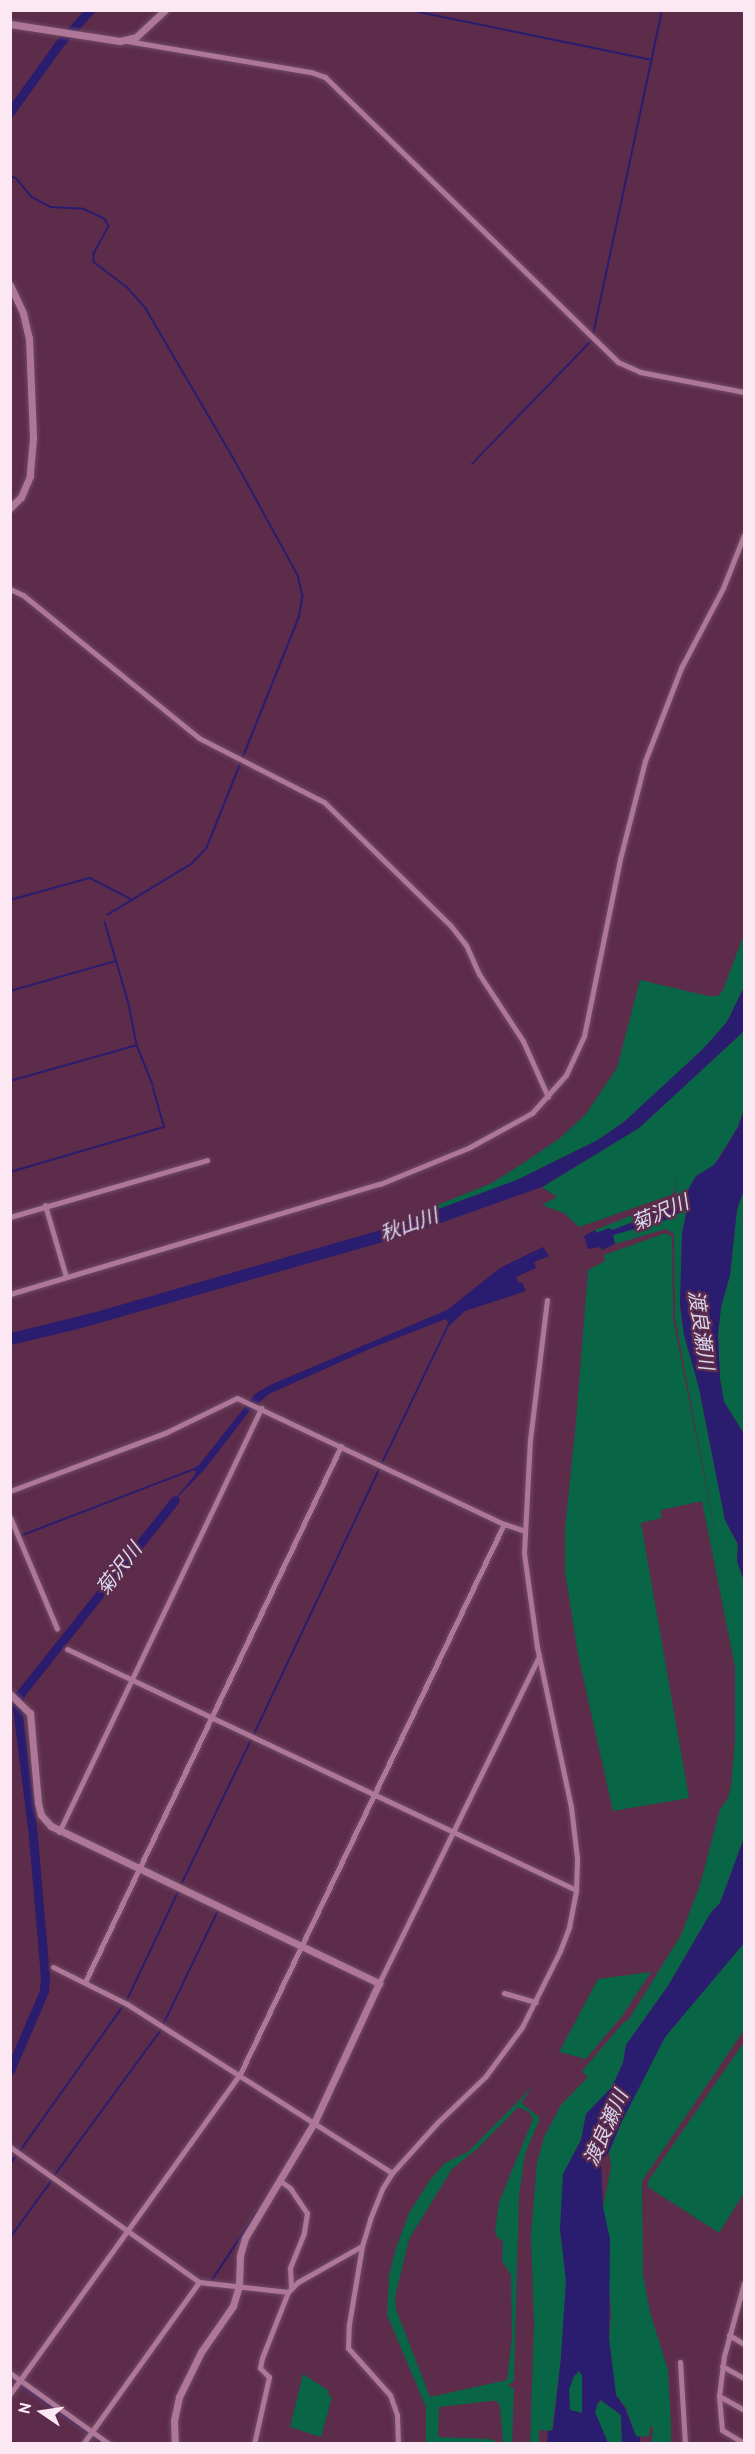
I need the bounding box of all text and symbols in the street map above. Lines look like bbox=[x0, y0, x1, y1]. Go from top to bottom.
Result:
water label: 菊沢川 bbox=[628, 1190, 692, 1236]
water label: 秋山川 bbox=[377, 1203, 441, 1247]
water label: 渡良瀬川 bbox=[684, 1289, 718, 1371]
water label: 菊沢川 bbox=[91, 1538, 147, 1600]
water label: 渡良瀬川 bbox=[579, 2087, 633, 2169]
north arrow bbox=[12, 2382, 72, 2442]
text: N bbox=[14, 2401, 35, 2415]

